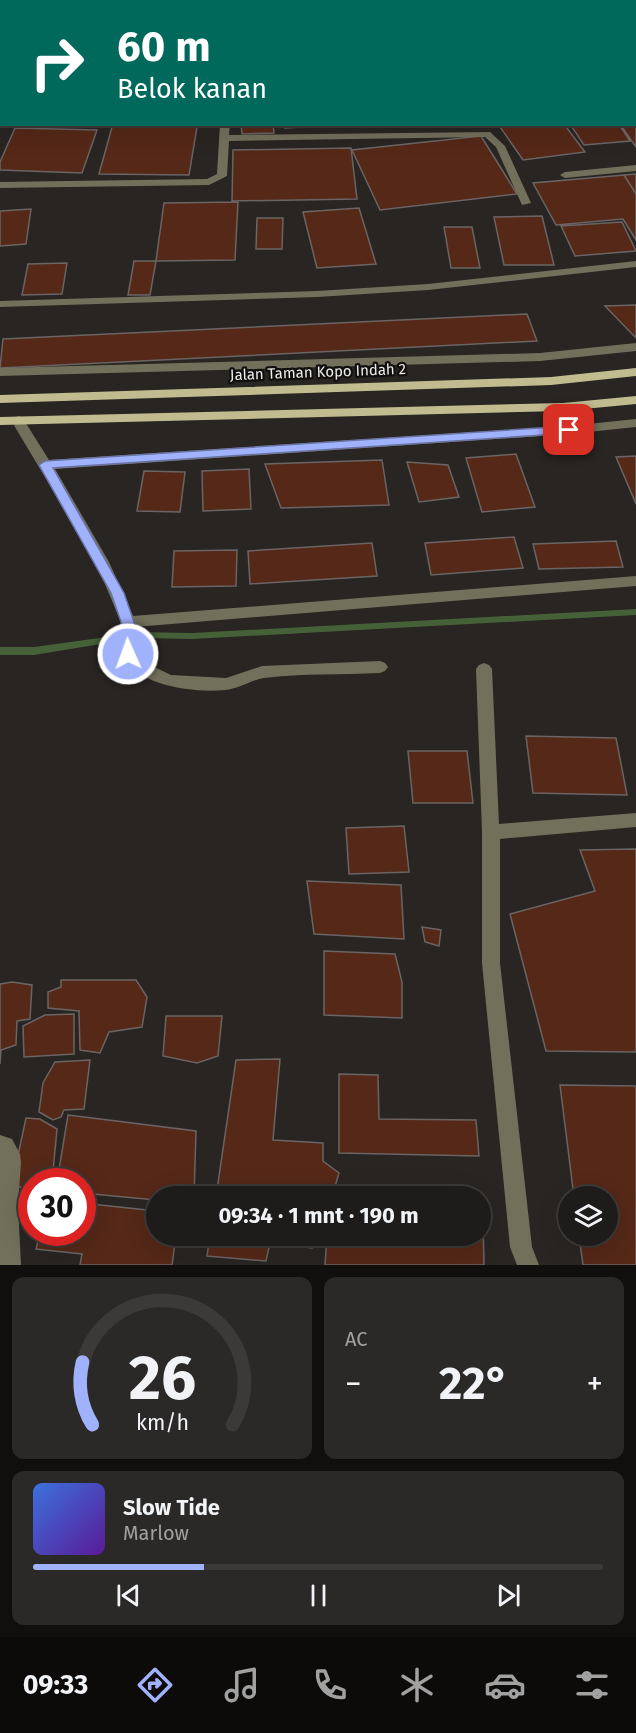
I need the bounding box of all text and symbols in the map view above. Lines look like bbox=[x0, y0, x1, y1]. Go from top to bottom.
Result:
text: 60 m bbox=[117, 22, 211, 72]
icon: right bbox=[18, 24, 96, 102]
text: Belok kanan bbox=[117, 73, 267, 105]
street label: Jalan Taman Kopo Indah 2 bbox=[230, 360, 406, 384]
pin bbox=[543, 404, 594, 455]
icon: arrive bbox=[552, 413, 585, 446]
position arrow bbox=[96, 622, 160, 686]
speed limit sign: 30 bbox=[18, 1168, 96, 1246]
map controls bbox=[558, 1186, 618, 1246]
button: layers bbox=[558, 1186, 618, 1246]
text: 09:34 · 1 mnt · 190 m bbox=[218, 1202, 419, 1229]
text: AC bbox=[345, 1327, 367, 1351]
text: 26 bbox=[128, 1341, 196, 1416]
text: 22° bbox=[439, 1357, 509, 1411]
text: − bbox=[345, 1364, 362, 1404]
text: + bbox=[587, 1364, 603, 1404]
text: km/h bbox=[135, 1410, 189, 1436]
text: Slow Tide bbox=[123, 1494, 220, 1521]
text: Marlow bbox=[123, 1521, 189, 1545]
icon: previous bbox=[112, 1579, 145, 1612]
icon: pause bbox=[302, 1579, 335, 1612]
icon: next bbox=[492, 1579, 525, 1612]
icon: directions bbox=[134, 1664, 176, 1706]
icon: music bbox=[221, 1664, 263, 1706]
icon: phone bbox=[309, 1664, 351, 1706]
icon: climate bbox=[396, 1664, 438, 1706]
icon: car bbox=[484, 1664, 526, 1706]
icon: filters bbox=[571, 1664, 613, 1706]
text: 09:33 bbox=[23, 1669, 88, 1701]

